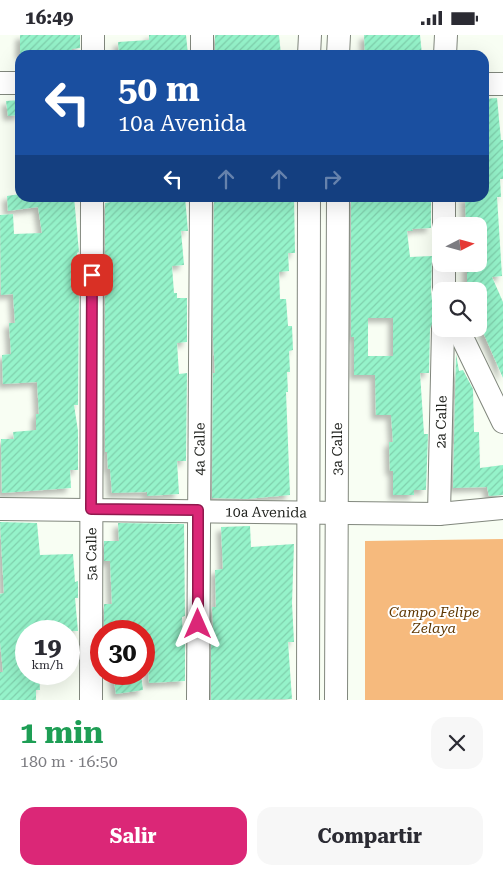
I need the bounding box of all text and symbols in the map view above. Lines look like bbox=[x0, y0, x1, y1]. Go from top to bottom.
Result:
text: 16:49 bbox=[25, 6, 74, 29]
text: 50 m bbox=[118, 69, 200, 110]
icon: left bbox=[35, 70, 100, 135]
text: 10a Avenida bbox=[118, 111, 246, 136]
icon: left bbox=[159, 165, 187, 193]
icon: ahead bbox=[212, 165, 240, 193]
icon: ahead bbox=[265, 165, 293, 193]
icon: right bbox=[318, 165, 346, 193]
north arrow bbox=[432, 217, 488, 273]
map controls bbox=[432, 217, 487, 337]
pin bbox=[71, 254, 113, 296]
icon: arrive bbox=[78, 261, 106, 289]
button: search bbox=[432, 282, 487, 337]
street label: 2a Calle bbox=[432, 395, 450, 449]
street label: 4a Calle bbox=[191, 422, 208, 476]
street label: 3a Calle bbox=[329, 422, 345, 476]
street label: 10a Avenida bbox=[225, 504, 307, 520]
street label: 5a Calle bbox=[83, 527, 99, 581]
position arrow bbox=[171, 597, 223, 649]
park label: Campo Felipe Zelaya bbox=[389, 604, 479, 636]
speed limit sign: 30 bbox=[90, 620, 155, 685]
text: 19 bbox=[33, 632, 62, 661]
text: km/h bbox=[31, 658, 64, 672]
text: 1 min bbox=[20, 715, 103, 750]
button: close bbox=[431, 717, 483, 769]
text: 180 m · 16:50 bbox=[20, 752, 118, 771]
button: Salir bbox=[20, 807, 247, 865]
button: Compartir bbox=[257, 807, 483, 865]

